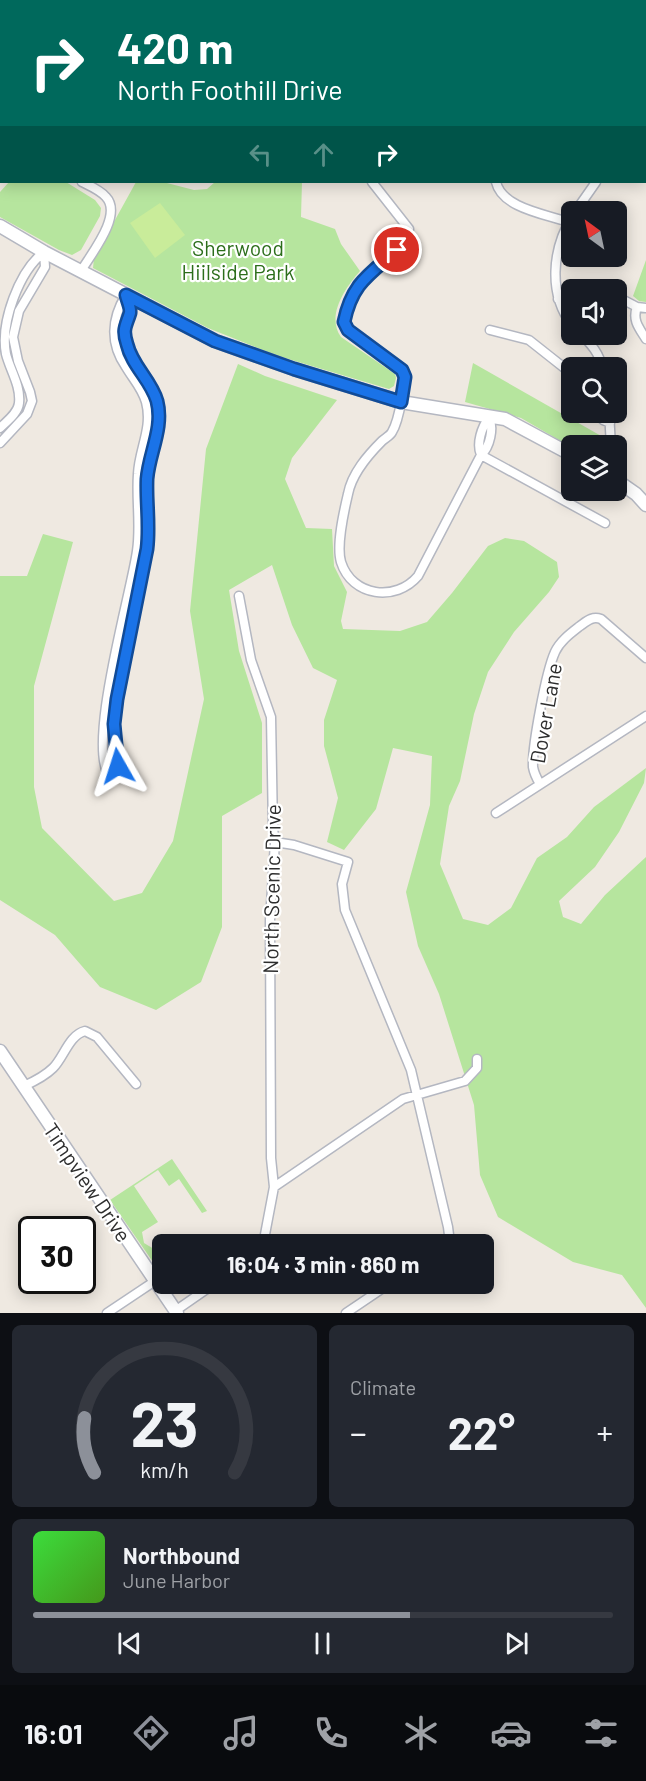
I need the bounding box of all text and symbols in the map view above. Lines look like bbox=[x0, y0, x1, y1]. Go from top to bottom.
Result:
text: 420 m bbox=[117, 22, 233, 72]
icon: right bbox=[18, 24, 96, 102]
text: North Foothill Drive bbox=[117, 73, 343, 105]
icon: left bbox=[244, 138, 277, 171]
icon: ahead bbox=[307, 138, 340, 171]
icon: right bbox=[370, 138, 403, 171]
north arrow bbox=[561, 201, 627, 267]
map controls bbox=[561, 201, 627, 501]
pin bbox=[371, 224, 422, 275]
icon: arrive bbox=[380, 233, 413, 266]
park label: Sherwood Hiilside Park bbox=[182, 235, 294, 284]
button: sound bbox=[561, 279, 627, 345]
button: search bbox=[561, 357, 627, 423]
button: layers bbox=[561, 435, 627, 501]
street label: Dover Lane bbox=[524, 661, 566, 765]
position arrow bbox=[86, 734, 150, 798]
street label: North Scenic Drive bbox=[257, 804, 285, 974]
street label: Timpview Drive bbox=[39, 1118, 137, 1246]
speed limit sign: 30 bbox=[18, 1216, 96, 1294]
text: 16:04 · 3 min · 860 m bbox=[227, 1251, 419, 1277]
text: Climate bbox=[350, 1375, 416, 1399]
text: 23 bbox=[131, 1385, 198, 1459]
text: 22° bbox=[448, 1405, 515, 1459]
text: − bbox=[350, 1412, 367, 1452]
text: + bbox=[596, 1412, 613, 1452]
text: km/h bbox=[140, 1457, 189, 1482]
text: Northbound bbox=[123, 1542, 240, 1568]
text: June Harbor bbox=[123, 1568, 230, 1592]
icon: previous bbox=[113, 1627, 146, 1660]
icon: pause bbox=[306, 1627, 339, 1660]
icon: next bbox=[500, 1627, 533, 1660]
icon: directions bbox=[130, 1712, 172, 1754]
icon: music bbox=[220, 1712, 262, 1754]
icon: phone bbox=[310, 1712, 352, 1754]
icon: climate bbox=[400, 1712, 442, 1754]
icon: car bbox=[490, 1712, 532, 1754]
icon: filters bbox=[580, 1712, 622, 1754]
text: 16:01 bbox=[24, 1717, 83, 1749]

